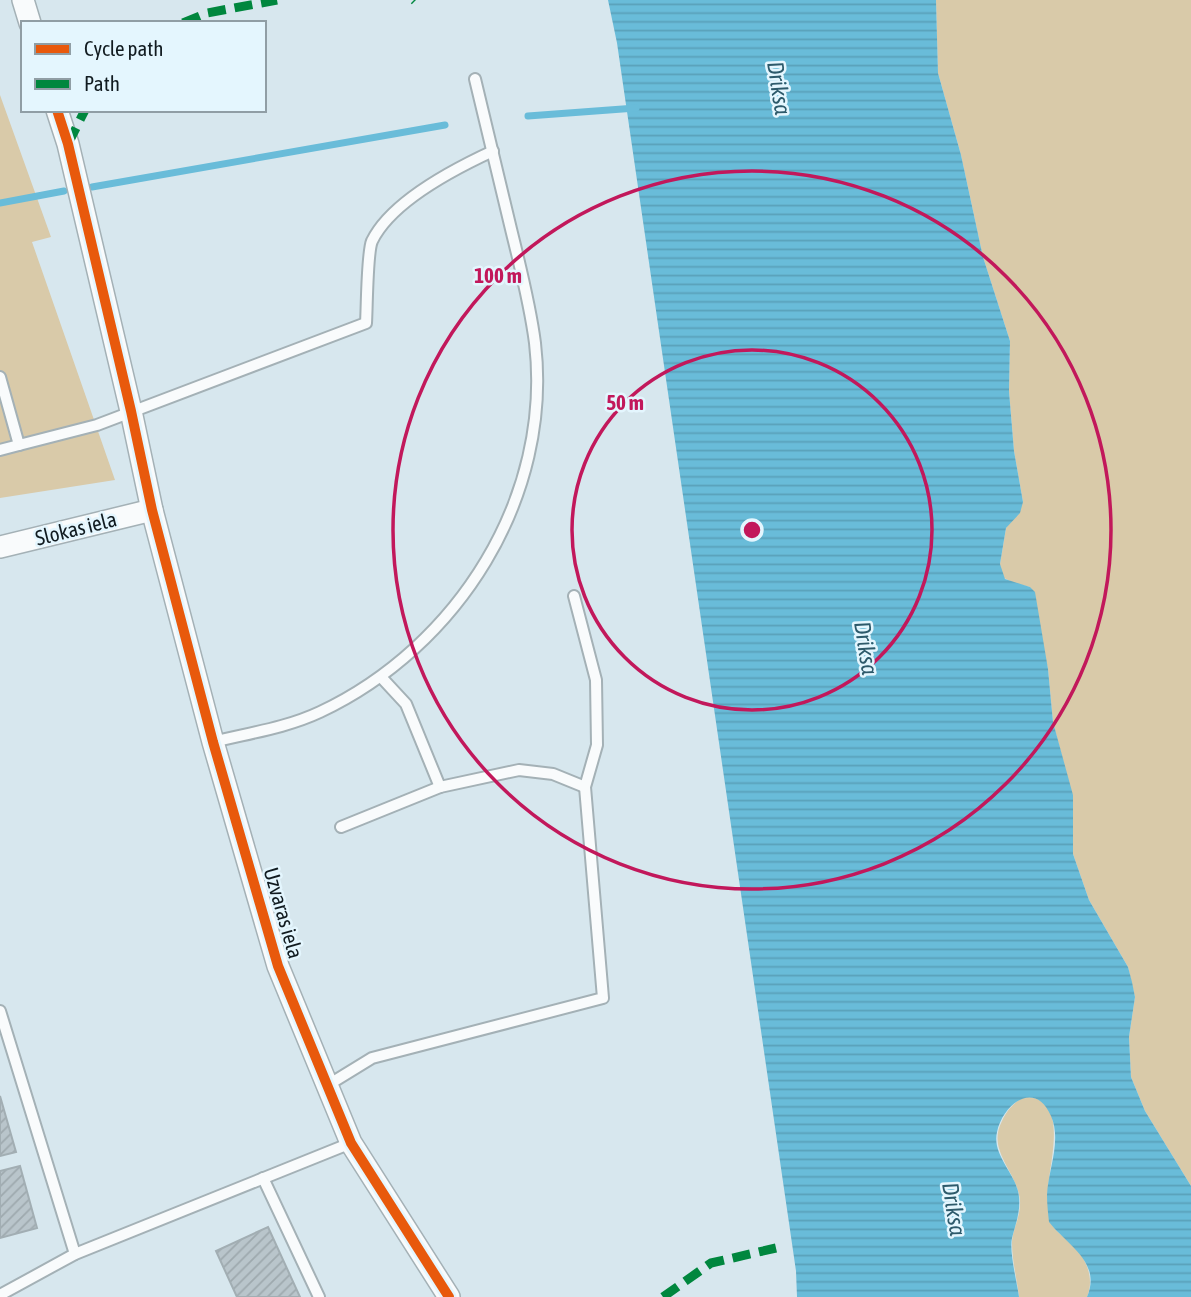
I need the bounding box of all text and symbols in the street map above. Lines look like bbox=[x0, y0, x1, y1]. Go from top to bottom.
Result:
legend bbox=[21, 21, 266, 112]
text: Cycle path bbox=[84, 36, 163, 60]
water label: Driksa bbox=[762, 59, 796, 117]
text: Path bbox=[84, 71, 120, 95]
text: 100 m bbox=[474, 263, 522, 287]
text: 50 m bbox=[606, 390, 644, 414]
street label: Slokas iela bbox=[33, 506, 119, 550]
centre of rings bbox=[740, 518, 764, 542]
water label: Driksa bbox=[849, 619, 883, 677]
street label: Uzvaras iela bbox=[260, 864, 308, 961]
water label: Driksa bbox=[937, 1180, 971, 1238]

